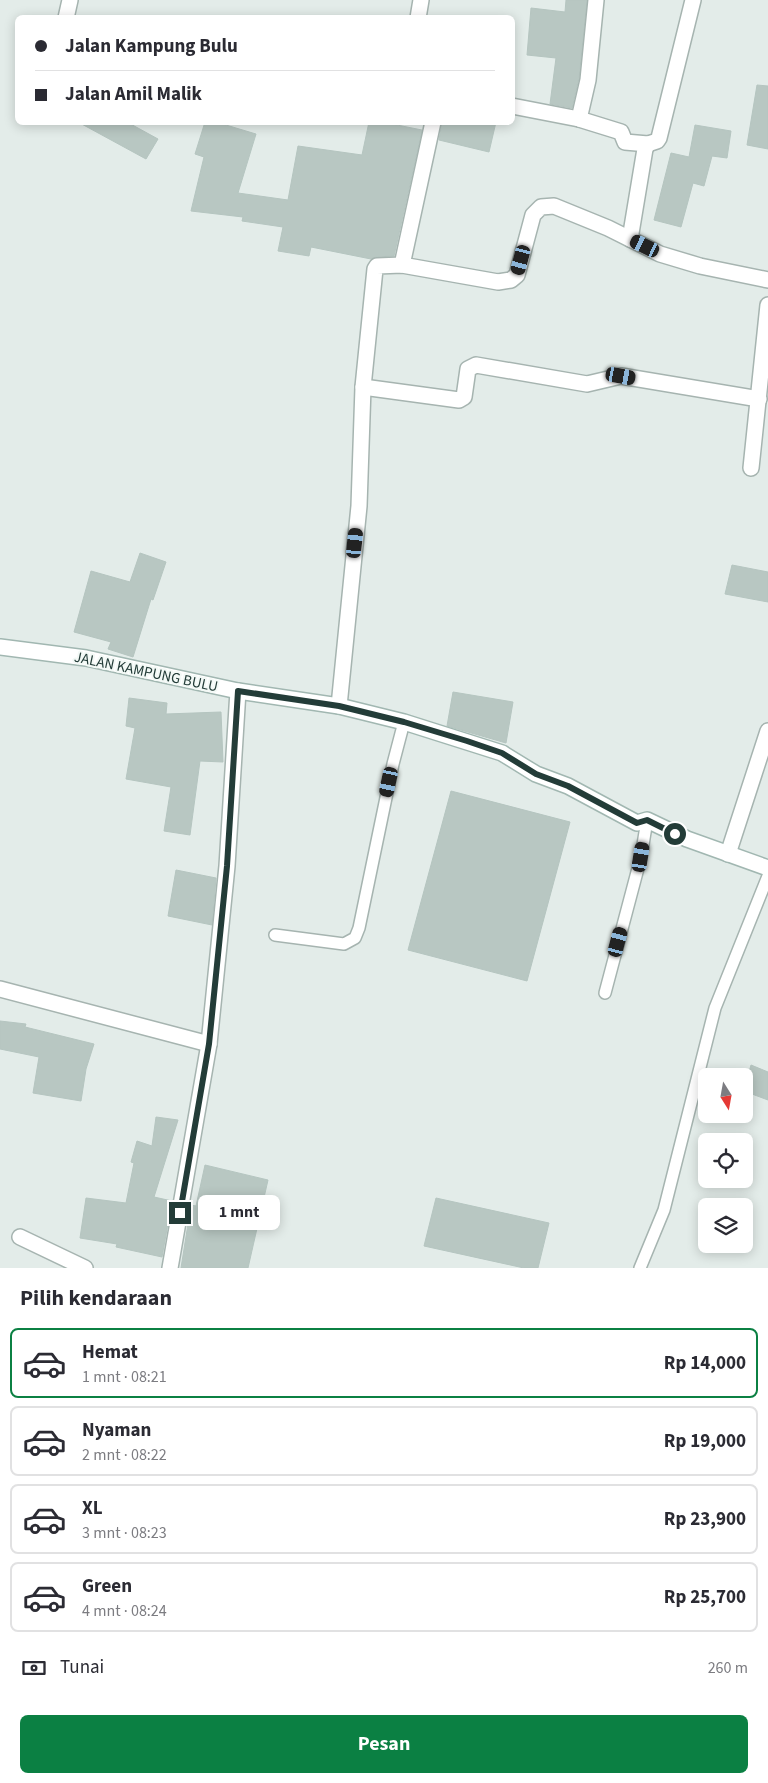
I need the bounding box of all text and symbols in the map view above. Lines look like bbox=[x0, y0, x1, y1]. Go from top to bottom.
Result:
text: Jalan Kampung Bulu bbox=[65, 33, 238, 60]
text: Jalan Amil Malik bbox=[65, 81, 202, 108]
car bbox=[628, 233, 661, 259]
car bbox=[509, 244, 532, 276]
car bbox=[604, 366, 637, 386]
car bbox=[345, 527, 364, 559]
street label: JALAN KAMPUNG BULU bbox=[72, 647, 220, 697]
car bbox=[378, 766, 399, 798]
route start bbox=[664, 823, 686, 845]
car bbox=[631, 841, 650, 873]
car bbox=[606, 926, 629, 958]
north arrow bbox=[698, 1068, 752, 1122]
map controls bbox=[698, 1068, 753, 1253]
button: locate bbox=[698, 1133, 753, 1188]
callout: 1 mnt bbox=[198, 1196, 280, 1230]
button: layers bbox=[698, 1198, 753, 1253]
text: 1 mnt bbox=[219, 1201, 259, 1223]
route end bbox=[169, 1202, 191, 1224]
text: Pilih kendaraan bbox=[20, 1282, 172, 1314]
text: Hemat bbox=[82, 1339, 138, 1366]
icon: car bbox=[22, 1341, 67, 1386]
text: Rp 14,000 bbox=[664, 1350, 746, 1377]
text: 1 mnt · 08:21 bbox=[82, 1366, 167, 1388]
text: Nyaman bbox=[82, 1417, 151, 1444]
icon: car bbox=[22, 1419, 67, 1464]
text: Rp 19,000 bbox=[664, 1428, 746, 1455]
text: 2 mnt · 08:22 bbox=[82, 1444, 167, 1466]
text: XL bbox=[82, 1495, 103, 1522]
icon: car bbox=[22, 1497, 67, 1542]
text: Rp 23,900 bbox=[664, 1506, 746, 1533]
text: 3 mnt · 08:23 bbox=[82, 1522, 167, 1544]
text: Green bbox=[82, 1573, 132, 1600]
icon: car bbox=[22, 1575, 67, 1620]
text: Rp 25,700 bbox=[664, 1584, 746, 1611]
text: 4 mnt · 08:24 bbox=[82, 1600, 167, 1622]
icon: cash bbox=[20, 1654, 48, 1682]
text: Tunai bbox=[60, 1654, 104, 1681]
text: 260 m bbox=[708, 1657, 748, 1679]
button: Pesan bbox=[20, 1715, 748, 1773]

